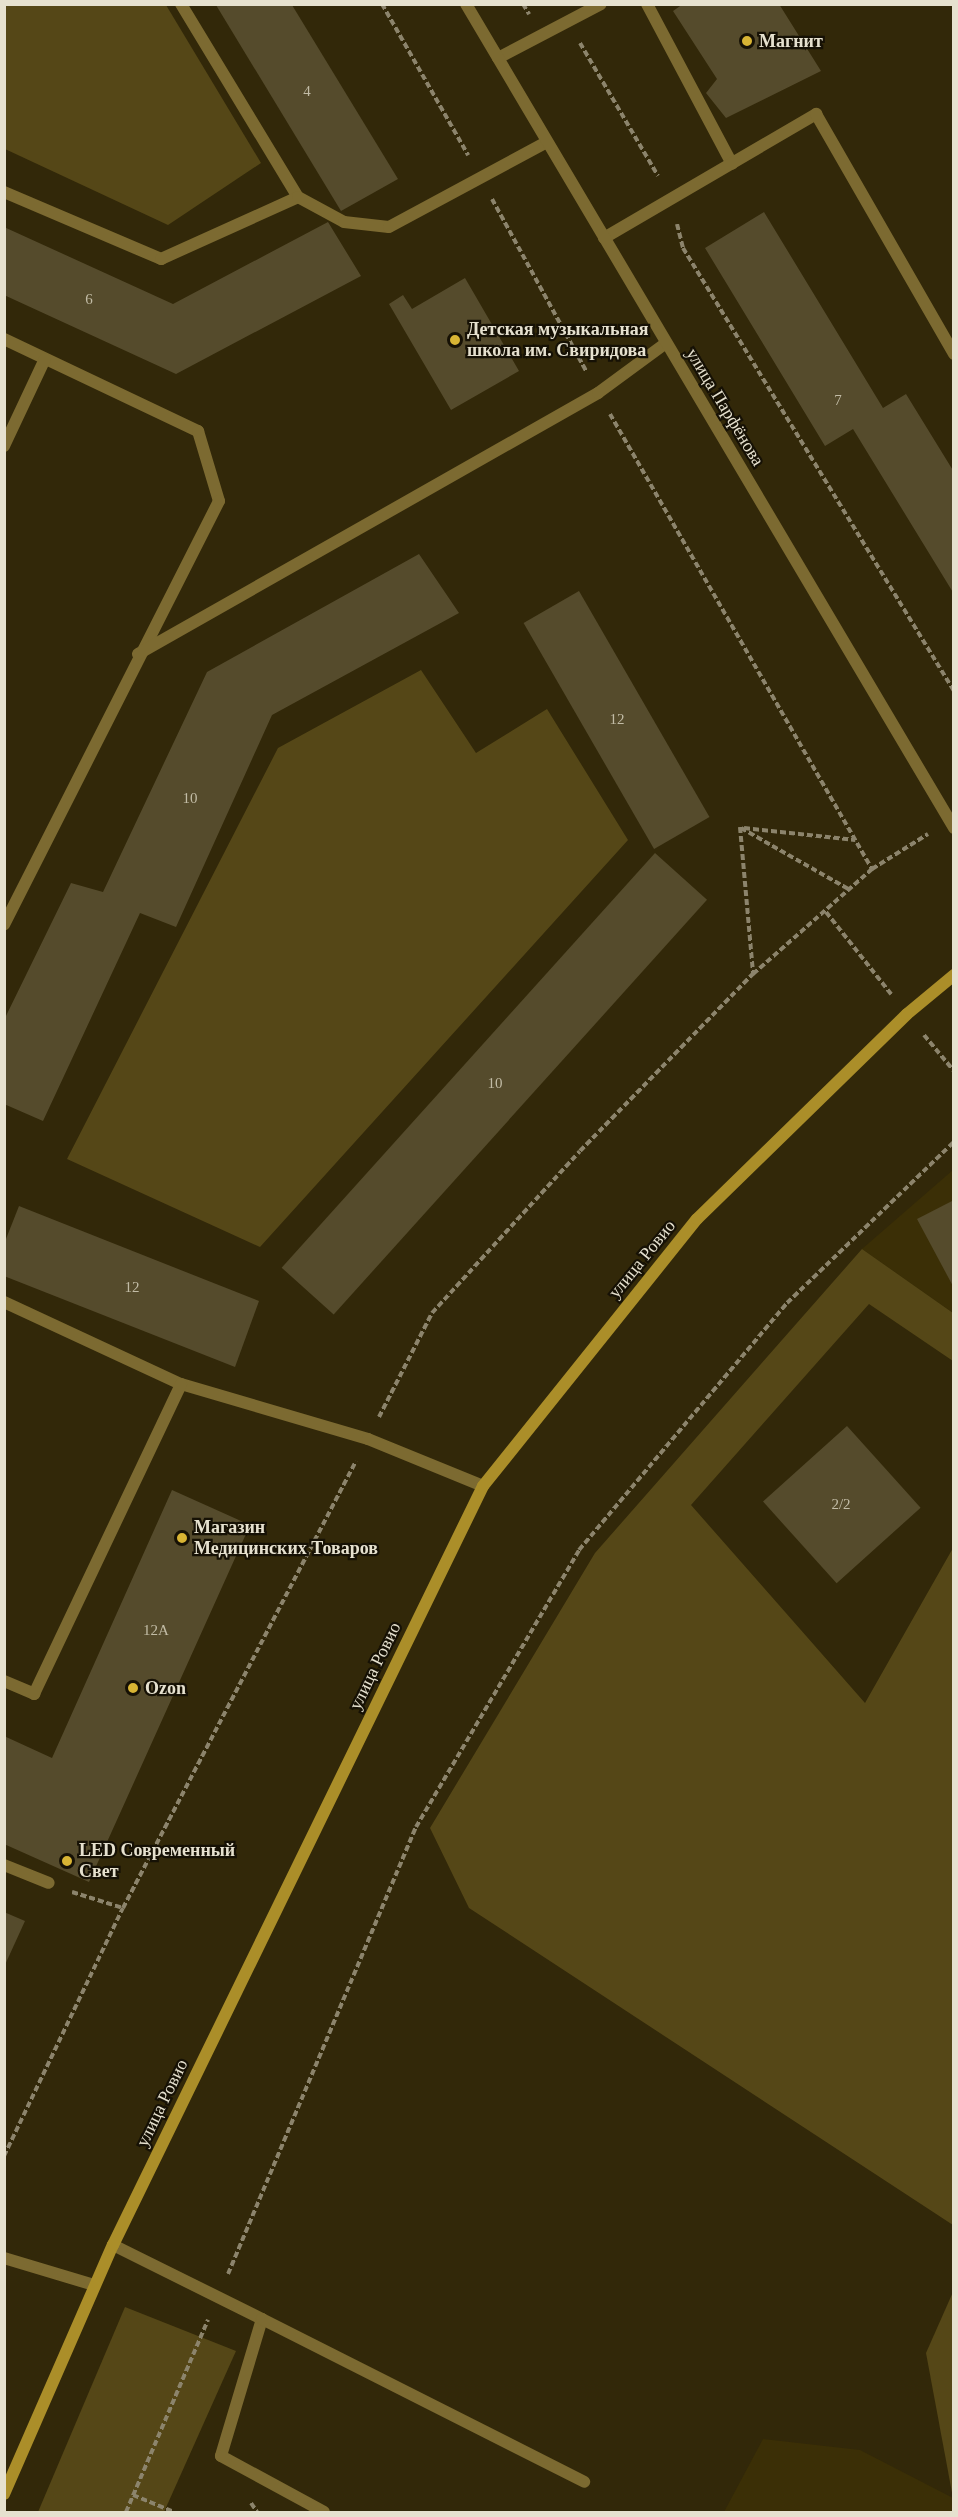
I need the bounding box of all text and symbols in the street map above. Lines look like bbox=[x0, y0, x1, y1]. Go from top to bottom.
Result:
place label: Магнит bbox=[759, 30, 823, 52]
marker: Магнит bbox=[740, 34, 754, 48]
house number: 4 bbox=[303, 83, 311, 101]
house number: 6 bbox=[85, 291, 93, 309]
place label: Детская музыкальная школа им. Свиридова bbox=[467, 319, 649, 362]
marker: Детская музыкальная школа им. Свиридова bbox=[448, 333, 462, 347]
street label: улица Парфёнова bbox=[681, 344, 769, 470]
house number: 7 bbox=[834, 392, 842, 410]
house number: 12 bbox=[610, 711, 624, 729]
house number: 10 bbox=[182, 790, 198, 808]
house number: 10 bbox=[488, 1075, 502, 1093]
street label: улица Ровио bbox=[604, 1215, 680, 1303]
house number: 12 bbox=[124, 1279, 140, 1297]
house number: 2/2 bbox=[831, 1496, 851, 1514]
place label: Магазин Медицинских Товаров bbox=[194, 1517, 378, 1559]
marker: Магазин Медицинских Товаров bbox=[175, 1531, 189, 1545]
street label: улица Ровио bbox=[345, 1619, 405, 1713]
house number: 12А bbox=[143, 1622, 169, 1640]
place label: Ozon bbox=[145, 1677, 186, 1699]
marker: Ozon bbox=[126, 1681, 140, 1695]
place label: LED Современный Свет bbox=[79, 1840, 235, 1882]
marker: LED Современный Свет bbox=[60, 1854, 74, 1868]
street label: улица Ровио bbox=[132, 2056, 192, 2150]

